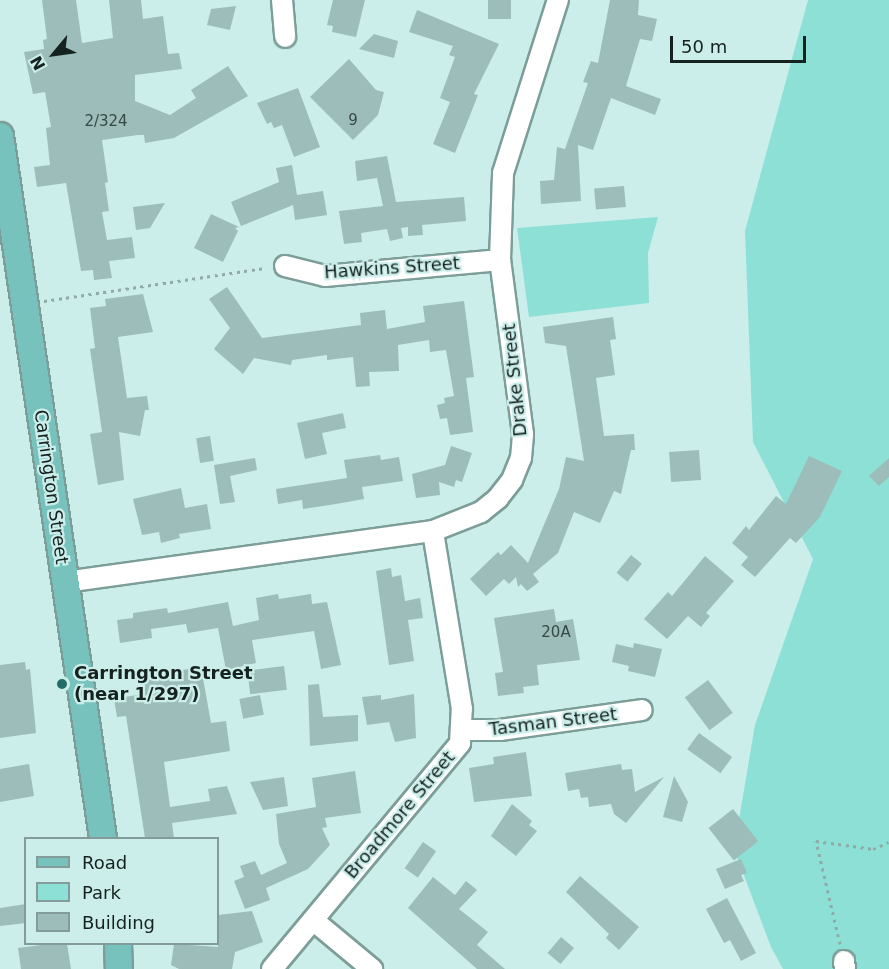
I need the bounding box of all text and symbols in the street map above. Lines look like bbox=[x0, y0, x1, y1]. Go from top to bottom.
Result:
north arrow bbox=[24, 24, 84, 84]
scale bar bbox=[673, 24, 810, 62]
text: 50 m bbox=[681, 36, 727, 57]
text: N bbox=[26, 53, 49, 73]
house number: 9 bbox=[348, 112, 358, 130]
house number: 2/324 bbox=[84, 113, 128, 131]
street label: Hawkins Street bbox=[323, 252, 461, 284]
street label: Drake Street bbox=[498, 322, 532, 438]
street label: Carrington Street bbox=[29, 408, 73, 566]
house number: 20A bbox=[541, 624, 571, 642]
place label: Carrington Street (near 1/297) bbox=[74, 663, 252, 706]
marker: Carrington Street (near 1/297) bbox=[55, 677, 69, 691]
street label: Tasman Street bbox=[488, 703, 618, 741]
street label: Broadmore Street bbox=[340, 747, 460, 883]
legend bbox=[24, 837, 219, 945]
text: Road bbox=[82, 852, 127, 873]
text: Park bbox=[82, 882, 121, 903]
text: Building bbox=[82, 912, 155, 933]

